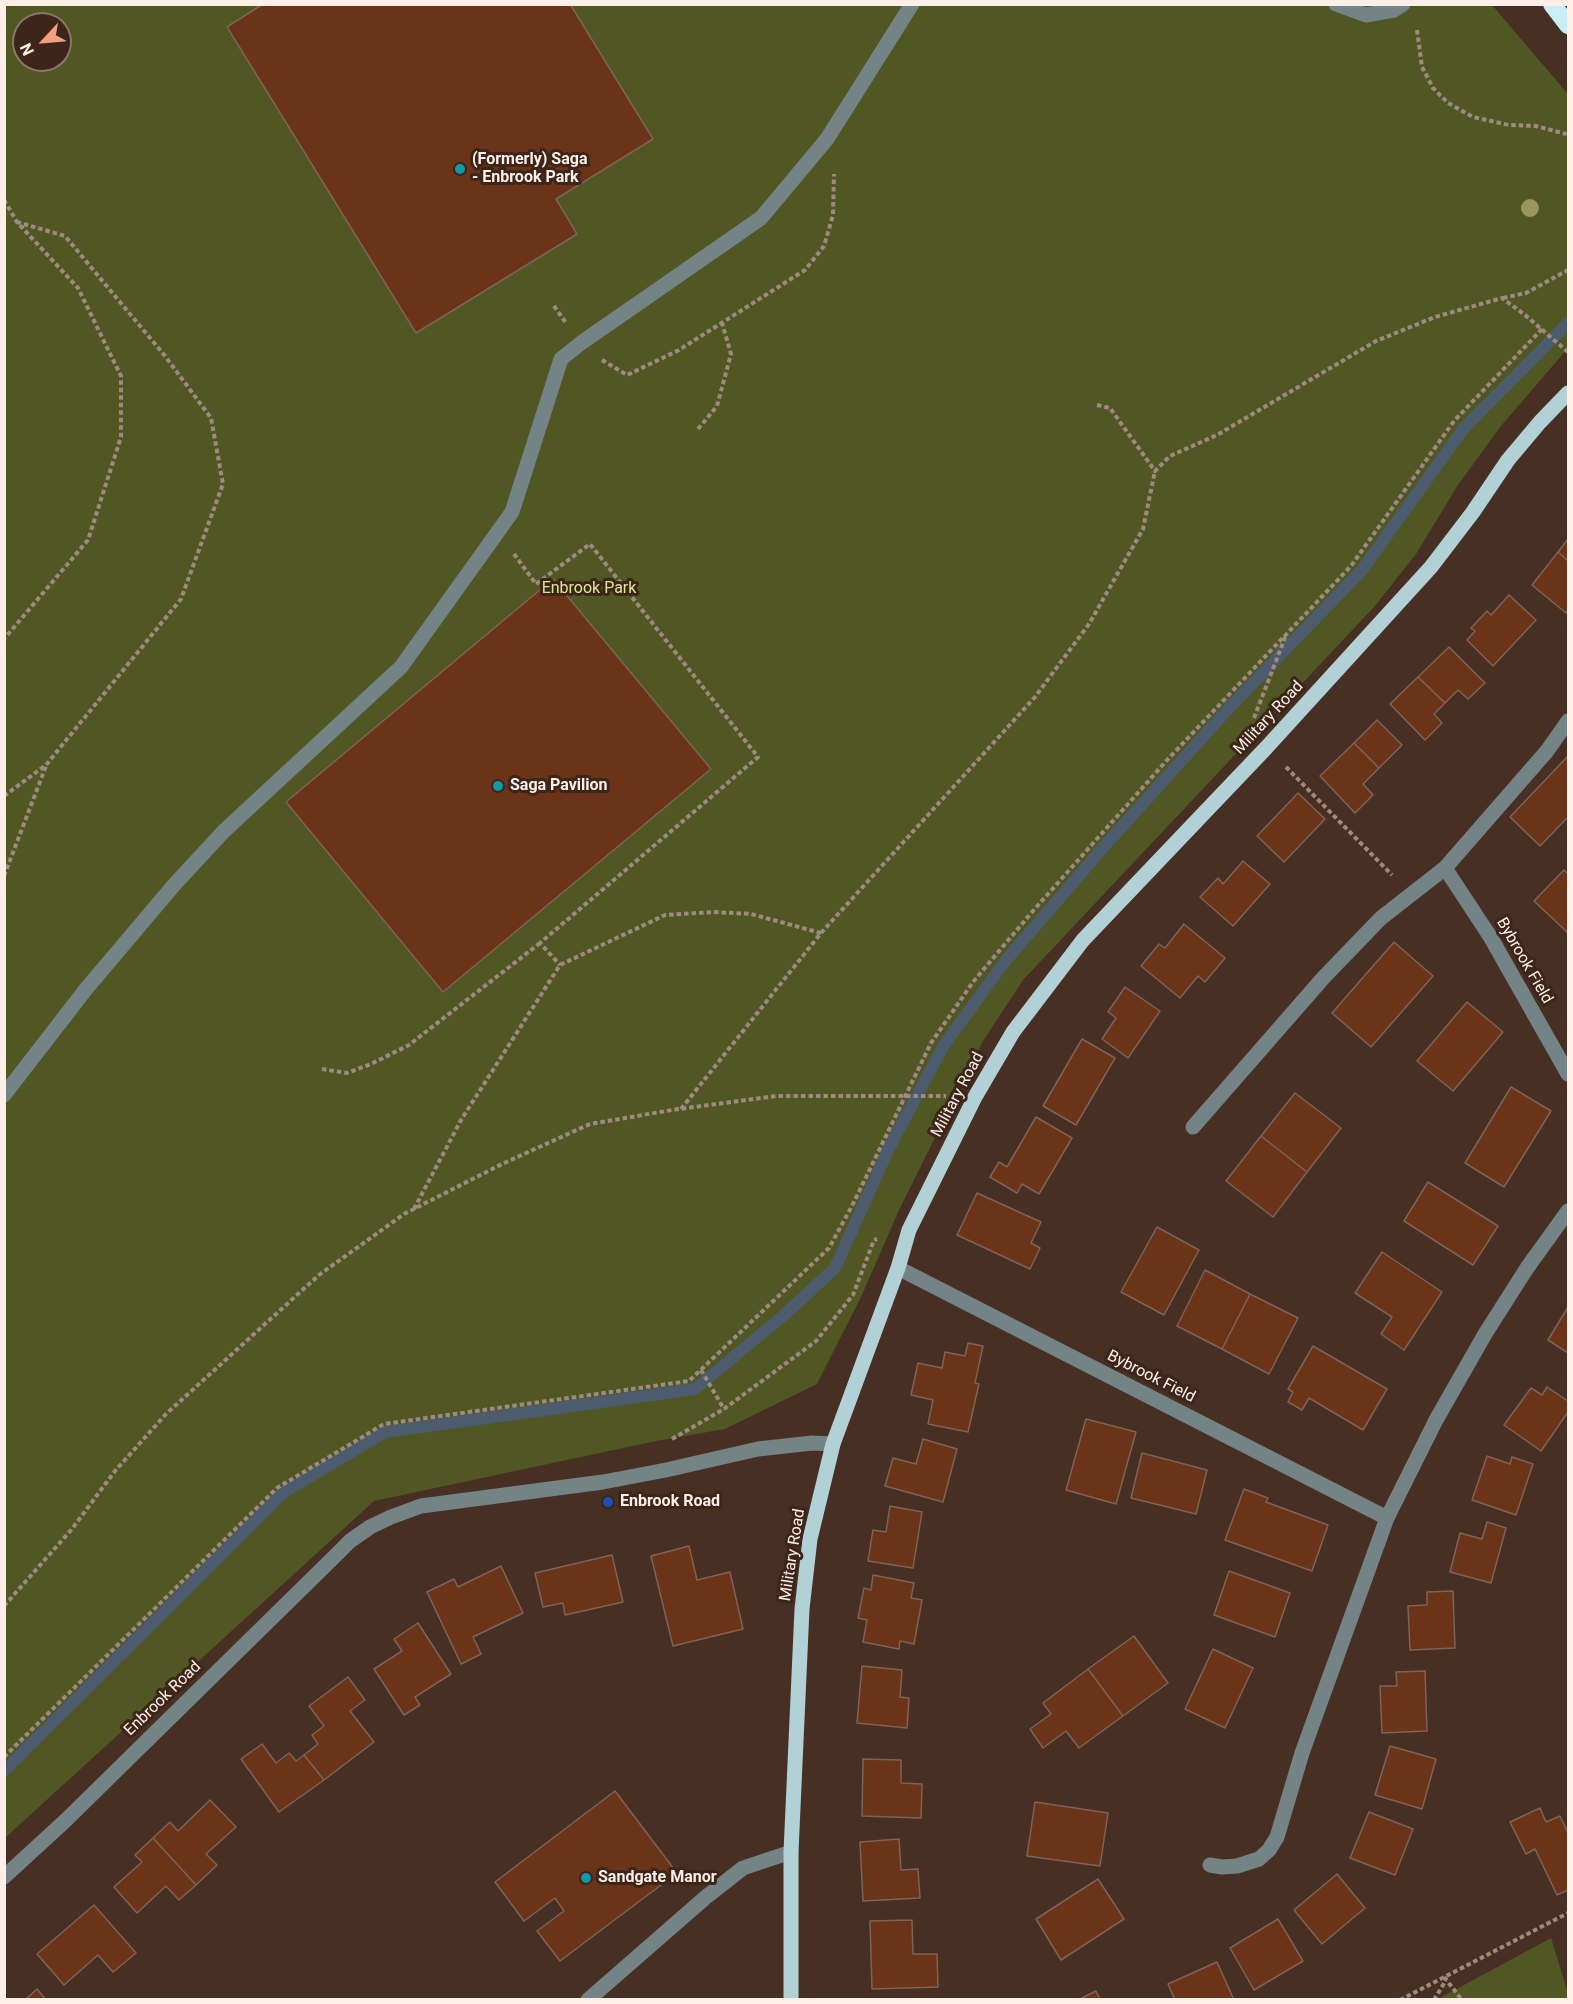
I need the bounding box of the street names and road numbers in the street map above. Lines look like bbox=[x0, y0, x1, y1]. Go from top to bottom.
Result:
street label: Military Road bbox=[1230, 677, 1308, 759]
street label: Bybrook Field bbox=[1492, 915, 1556, 1007]
street label: Military Road bbox=[928, 1049, 988, 1141]
street label: Bybrook Field bbox=[1104, 1347, 1198, 1407]
street label: Military Road bbox=[776, 1507, 810, 1603]
street label: Enbrook Road bbox=[121, 1658, 205, 1740]

